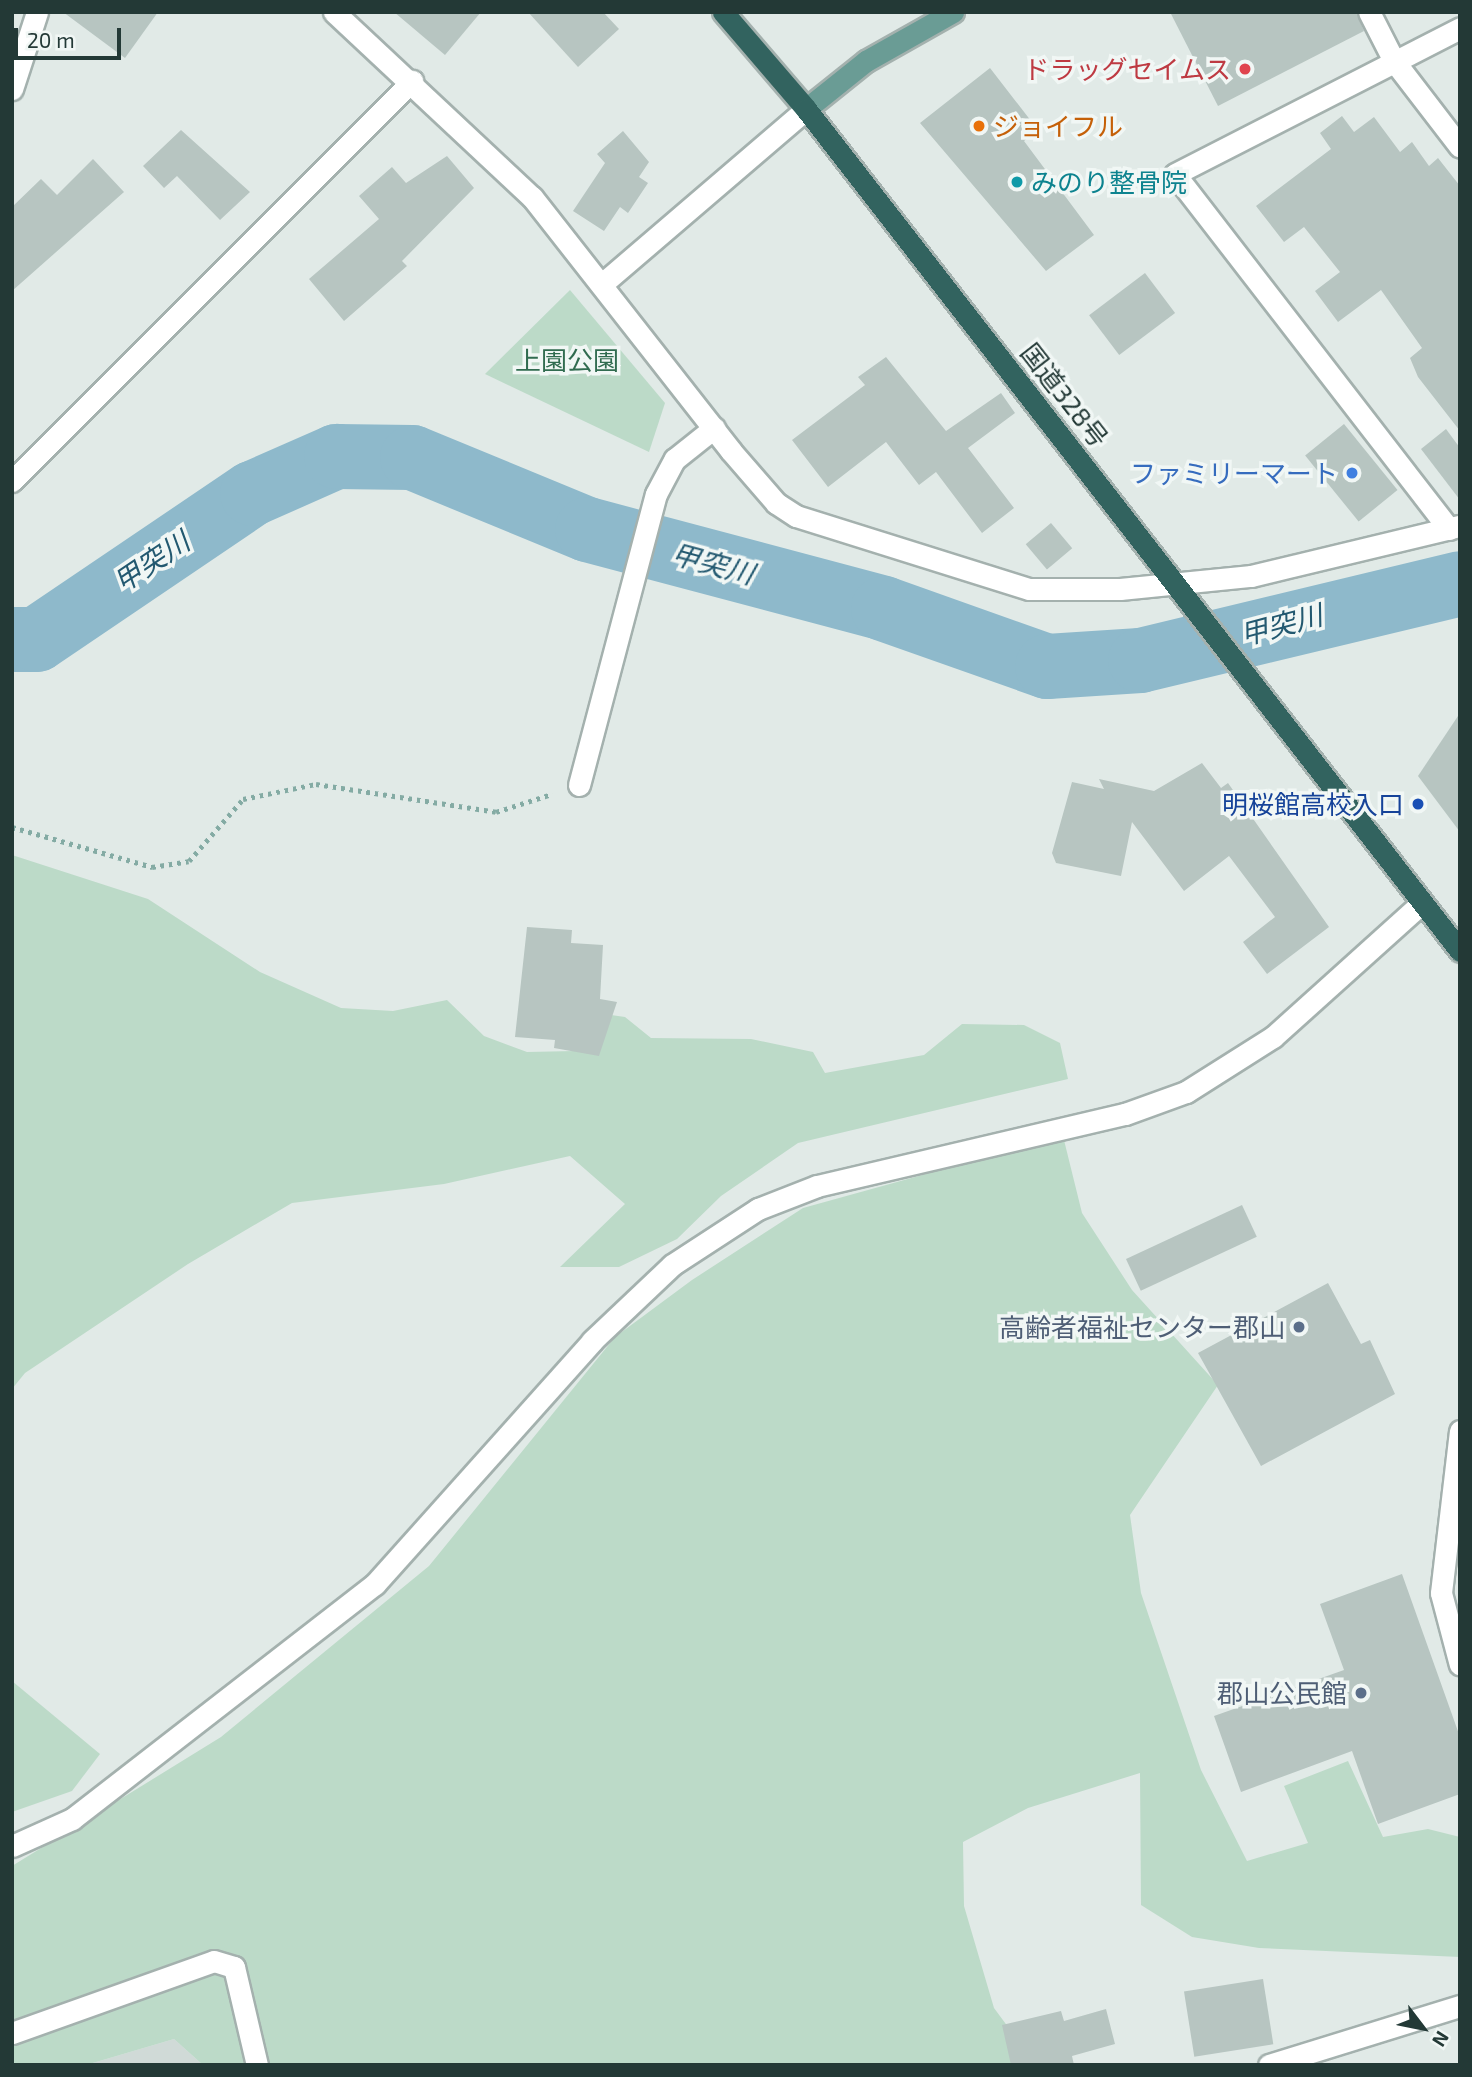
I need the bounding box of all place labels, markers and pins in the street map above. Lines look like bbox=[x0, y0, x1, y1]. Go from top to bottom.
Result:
place label: ドラッグセイムス bbox=[1023, 53, 1231, 85]
marker: ドラッグセイムス bbox=[1237, 61, 1253, 77]
place label: ジョイフル bbox=[993, 110, 1123, 142]
marker: ジョイフル bbox=[971, 118, 987, 134]
place label: みのり整骨院 bbox=[1031, 166, 1187, 198]
marker: みのり整骨院 bbox=[1009, 174, 1025, 190]
place label: ファミリーマート bbox=[1130, 457, 1338, 489]
marker: ファミリーマート bbox=[1344, 465, 1360, 481]
place label: 明桜館高校入口 bbox=[1222, 788, 1404, 820]
marker: 明桜館高校入口 bbox=[1410, 796, 1426, 812]
place label: 高齢者福祉センター郡山 bbox=[999, 1311, 1285, 1343]
marker: 高齢者福祉センター郡山 bbox=[1291, 1319, 1307, 1335]
place label: 郡山公民館 bbox=[1217, 1677, 1347, 1709]
marker: 郡山公民館 bbox=[1353, 1685, 1369, 1701]

